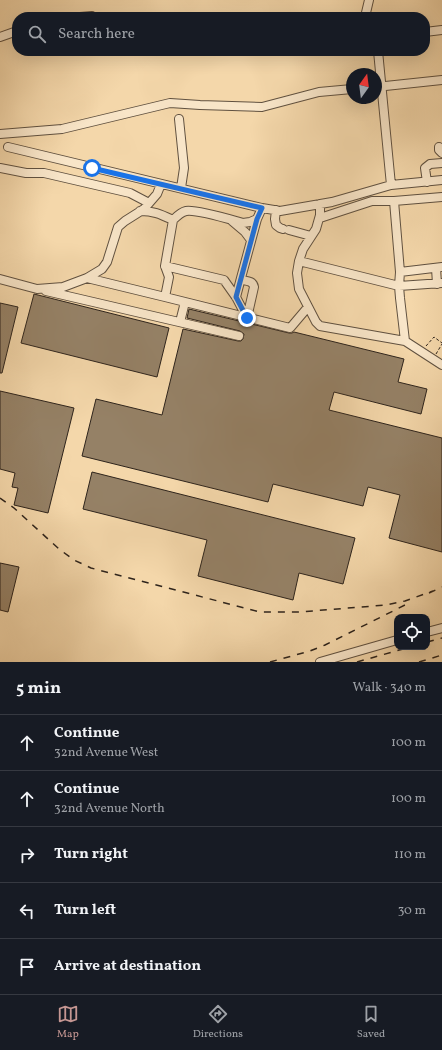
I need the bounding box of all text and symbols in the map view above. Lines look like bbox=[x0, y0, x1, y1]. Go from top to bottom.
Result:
search box bbox=[12, 12, 430, 56]
icon: search bbox=[26, 23, 48, 45]
text: Search here bbox=[58, 24, 135, 45]
north arrow bbox=[346, 68, 382, 104]
route start bbox=[83, 159, 101, 177]
route end bbox=[238, 309, 256, 327]
map controls bbox=[394, 614, 430, 650]
button: locate bbox=[394, 614, 430, 650]
text: 5 min bbox=[16, 677, 61, 700]
text: Walk · 340 m bbox=[353, 679, 426, 697]
text: Continue bbox=[54, 723, 119, 744]
icon: ahead bbox=[16, 732, 38, 754]
text: 100 m bbox=[391, 734, 426, 752]
text: 32nd Avenue West bbox=[54, 744, 158, 762]
text: Continue bbox=[54, 779, 119, 800]
icon: ahead bbox=[16, 788, 38, 810]
text: 100 m bbox=[391, 790, 426, 808]
text: 32nd Avenue North bbox=[54, 800, 165, 818]
icon: right bbox=[16, 844, 38, 866]
text: Turn right bbox=[54, 844, 128, 865]
text: 110 m bbox=[394, 846, 426, 864]
icon: left bbox=[16, 900, 38, 922]
text: Turn left bbox=[54, 900, 116, 921]
text: 30 m bbox=[398, 902, 426, 920]
icon: arrive bbox=[16, 956, 38, 978]
text: Arrive at destination bbox=[54, 956, 201, 977]
tab: Map bbox=[57, 1003, 79, 1042]
tab: Directions bbox=[193, 1003, 243, 1042]
tab: Saved bbox=[357, 1003, 385, 1042]

